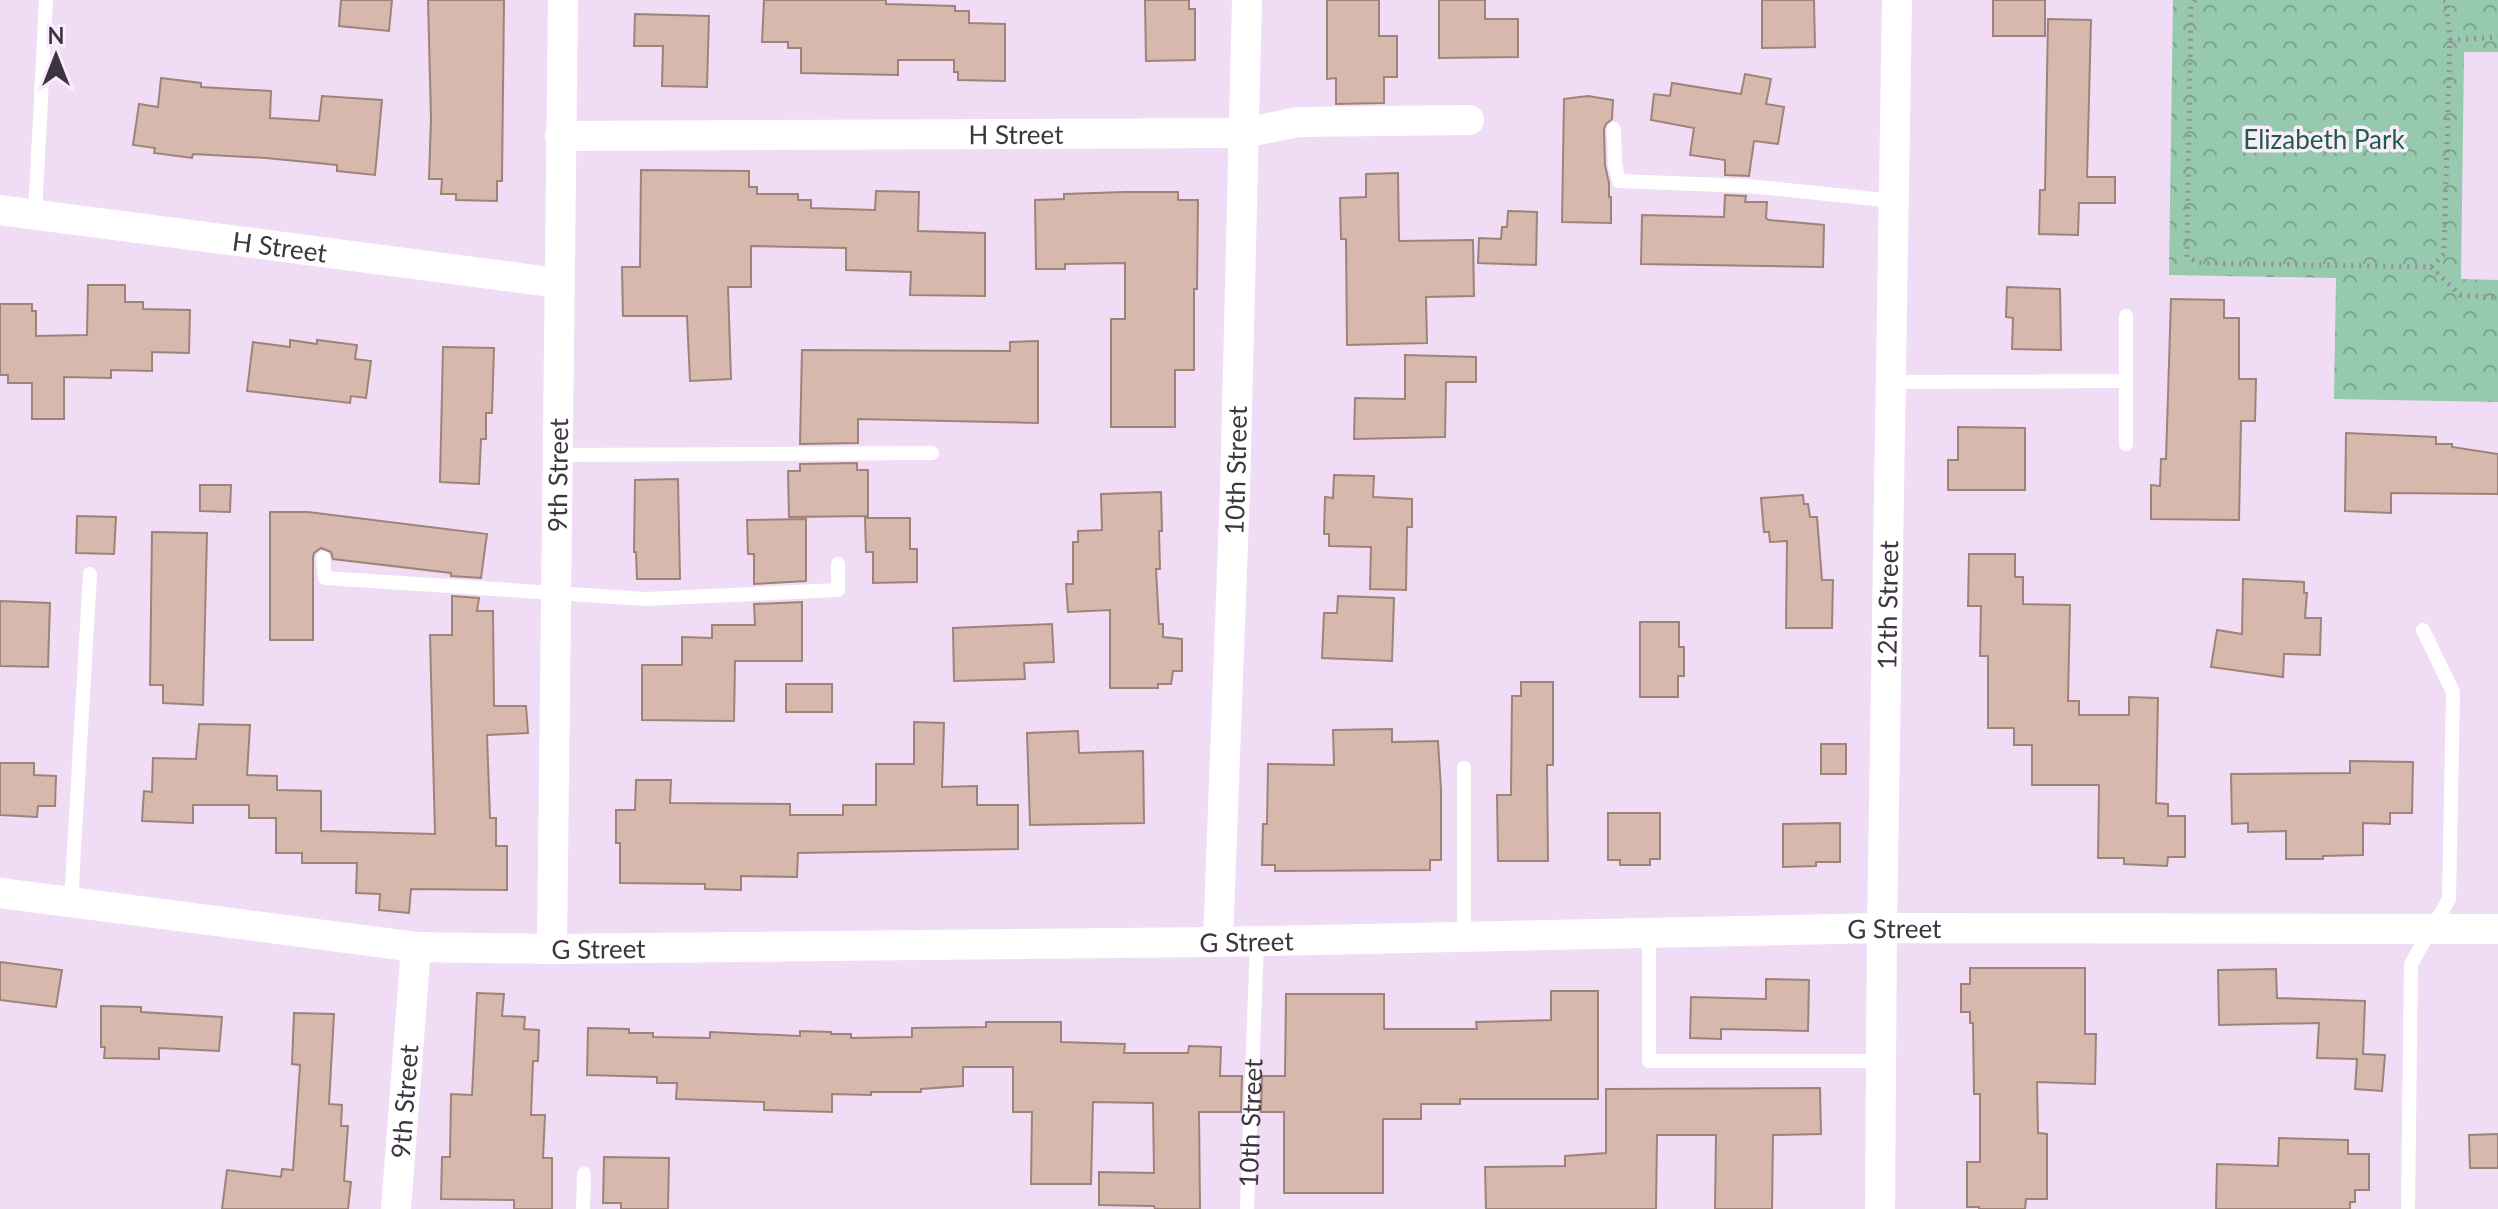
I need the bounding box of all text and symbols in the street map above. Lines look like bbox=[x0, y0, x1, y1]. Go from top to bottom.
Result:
north arrow bbox=[16, 16, 96, 96]
text: N bbox=[48, 22, 64, 49]
street label: H Street bbox=[968, 118, 1064, 150]
park label: Elizabeth Park bbox=[2243, 123, 2406, 155]
street label: H Street bbox=[230, 225, 329, 269]
street label: 10th Street bbox=[1217, 405, 1253, 535]
street label: 9th Street bbox=[541, 417, 574, 532]
street label: 12th Street bbox=[1870, 540, 1904, 670]
street label: G Street bbox=[1847, 912, 1942, 945]
street label: G Street bbox=[1199, 924, 1295, 958]
street label: G Street bbox=[551, 932, 646, 965]
street label: 9th Street bbox=[384, 1043, 425, 1159]
street label: 10th Street bbox=[1232, 1057, 1269, 1188]

